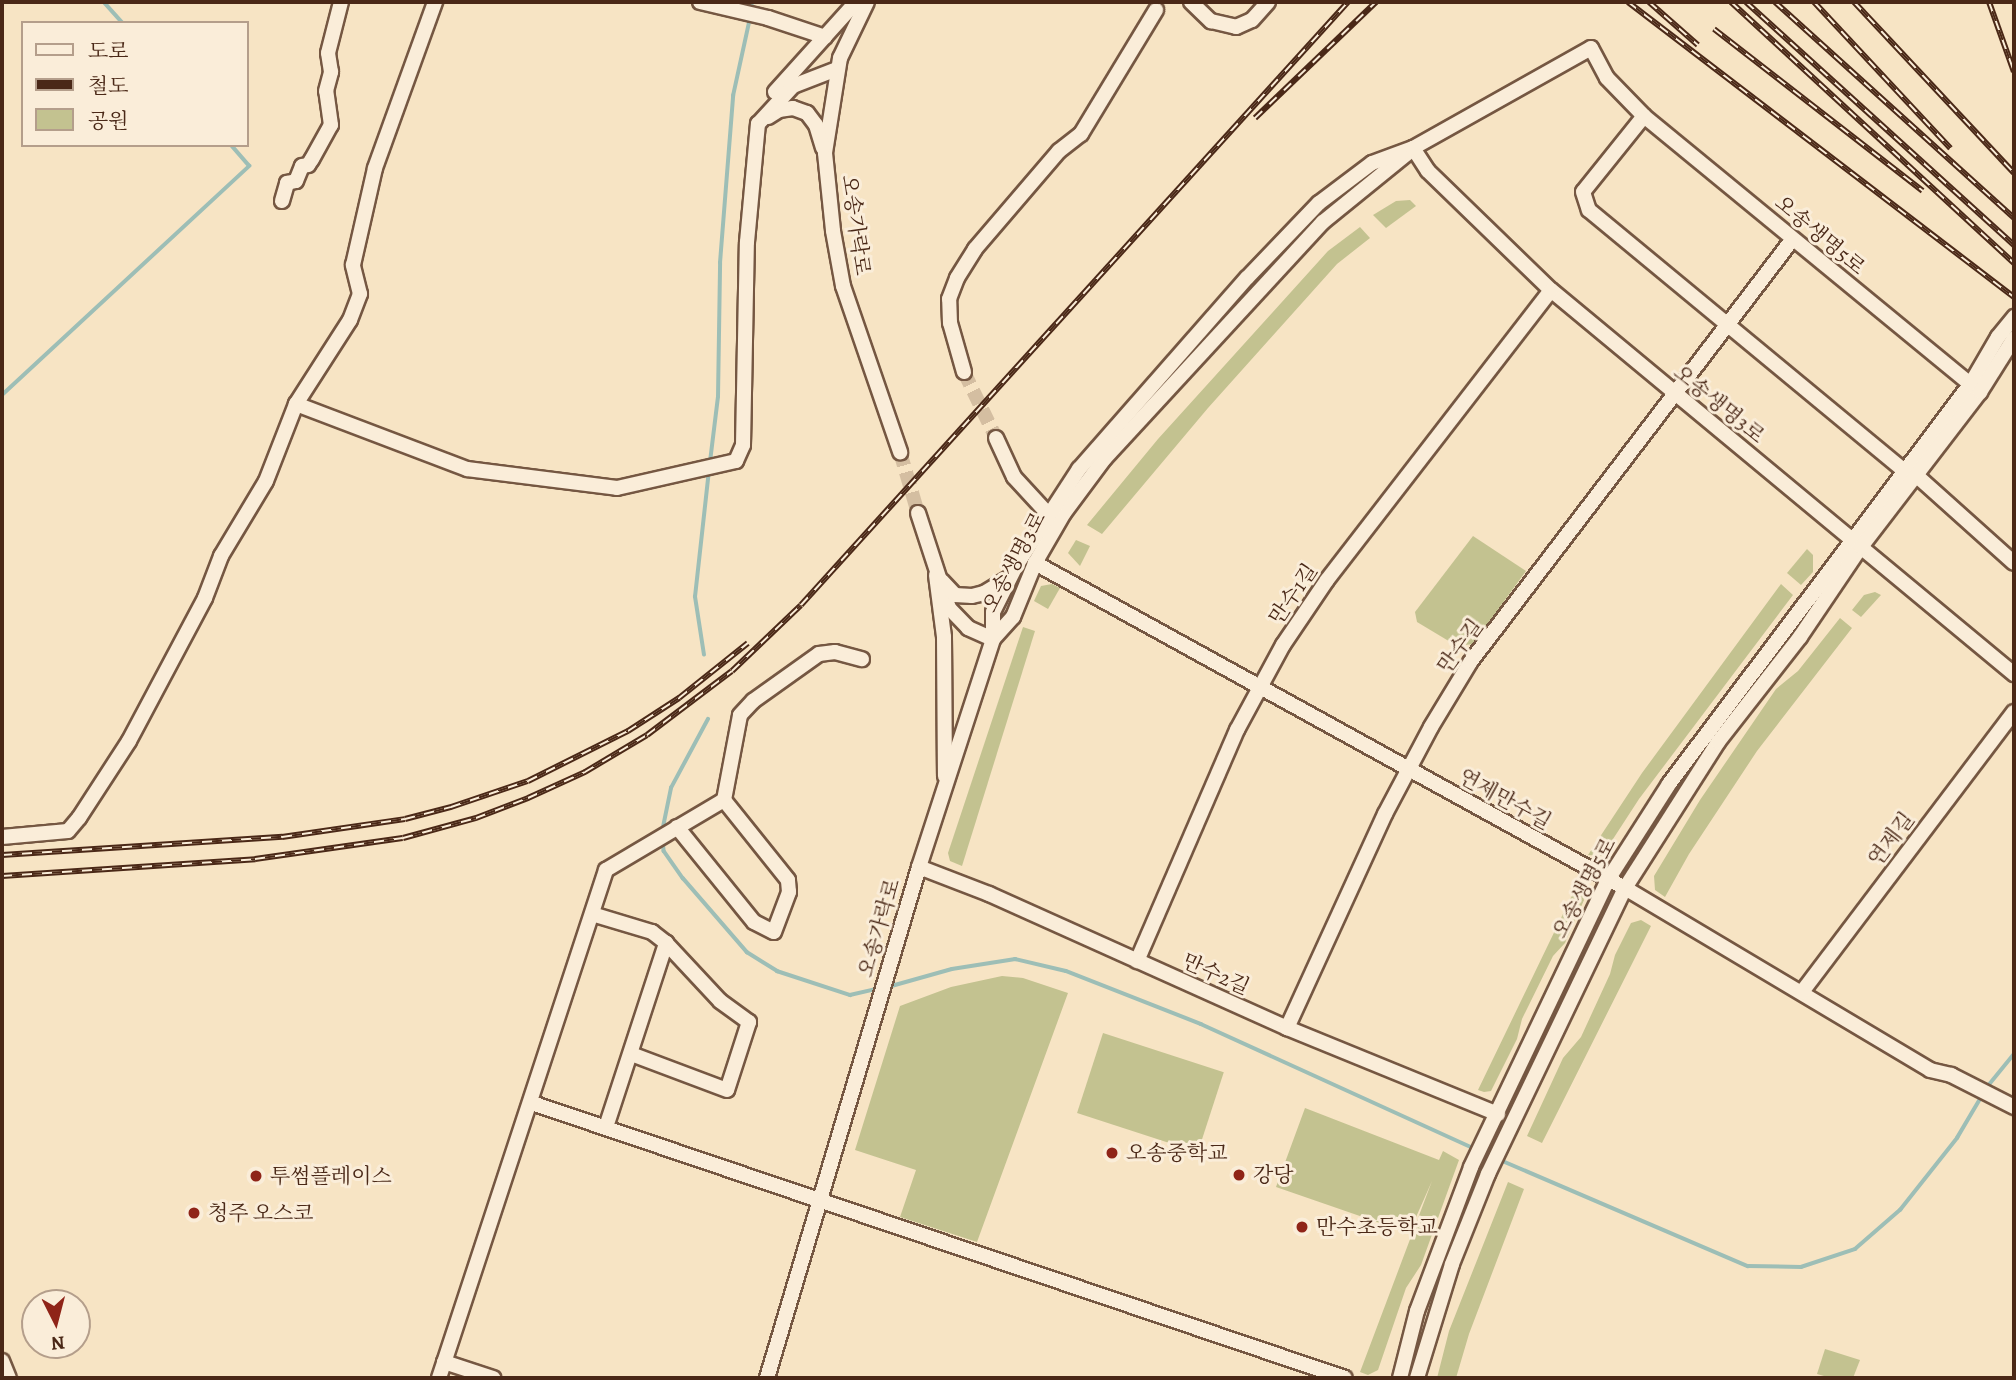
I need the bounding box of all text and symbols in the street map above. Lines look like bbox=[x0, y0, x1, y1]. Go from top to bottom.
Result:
legend bbox=[21, 21, 248, 147]
text: 도로 bbox=[88, 37, 129, 65]
text: 철도 bbox=[88, 72, 129, 100]
text: 공원 bbox=[88, 107, 129, 135]
street label: 오송가락로 bbox=[836, 173, 876, 277]
street label: 오송생명5로 bbox=[1770, 190, 1870, 280]
street label: 오송생명3로 bbox=[1668, 360, 1770, 448]
street label: 오송생명3로 bbox=[977, 507, 1051, 617]
street label: 만수1길 bbox=[1264, 559, 1322, 629]
street label: 만수길 bbox=[1432, 614, 1488, 678]
street label: 연제만수길 bbox=[1455, 763, 1555, 835]
street label: 연제길 bbox=[1863, 807, 1919, 871]
street label: 오송생명5로 bbox=[1547, 833, 1621, 943]
street label: 오송가락로 bbox=[853, 876, 905, 980]
street label: 만수2길 bbox=[1179, 948, 1253, 1000]
place label: 오송중학교 bbox=[1126, 1140, 1227, 1166]
marker: 오송중학교 bbox=[1104, 1145, 1120, 1161]
place label: 강당 bbox=[1253, 1162, 1294, 1188]
place label: 투썸플레이스 bbox=[270, 1163, 392, 1189]
marker: 강당 bbox=[1231, 1167, 1247, 1183]
marker: 투썸플레이스 bbox=[248, 1168, 264, 1184]
place label: 청주 오스코 bbox=[208, 1200, 314, 1226]
marker: 청주 오스코 bbox=[186, 1205, 202, 1221]
place label: 만수초등학교 bbox=[1316, 1214, 1438, 1240]
marker: 만수초등학교 bbox=[1294, 1219, 1310, 1235]
north arrow bbox=[21, 1289, 91, 1359]
text: N bbox=[50, 1329, 66, 1357]

